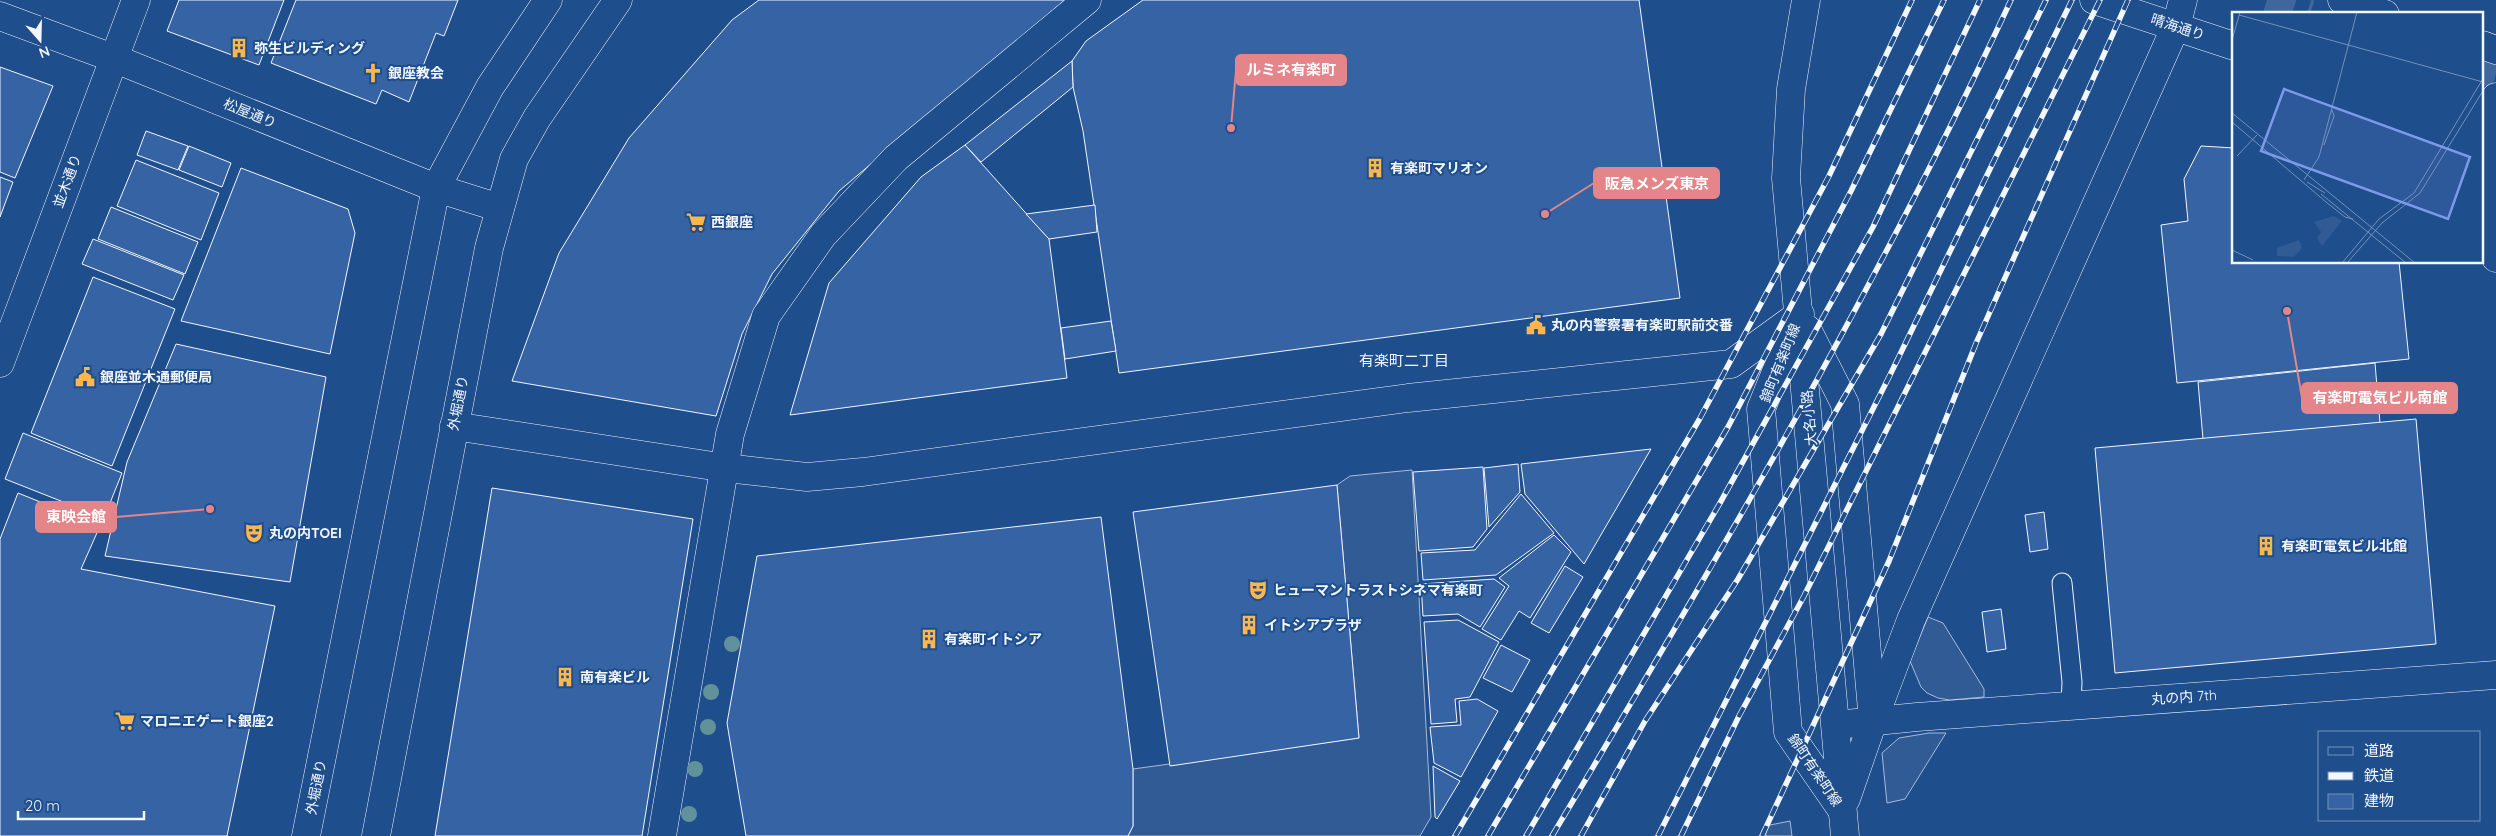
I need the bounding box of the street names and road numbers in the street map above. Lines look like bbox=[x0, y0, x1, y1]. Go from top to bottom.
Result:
street label: 晴海通り bbox=[2149, 10, 2207, 44]
street label: 松屋通り bbox=[221, 94, 279, 132]
street label: 並木通り bbox=[49, 152, 85, 210]
street label: 錦町有楽町線 bbox=[1756, 321, 1804, 405]
street label: 外堀通り bbox=[444, 374, 472, 432]
street label: 大名小路 bbox=[1798, 389, 1820, 447]
street label: 丸の内 7th bbox=[2151, 686, 2217, 708]
street label: 錦町有楽町線 bbox=[1784, 730, 1846, 810]
street label: 外堀通り bbox=[302, 758, 330, 816]

